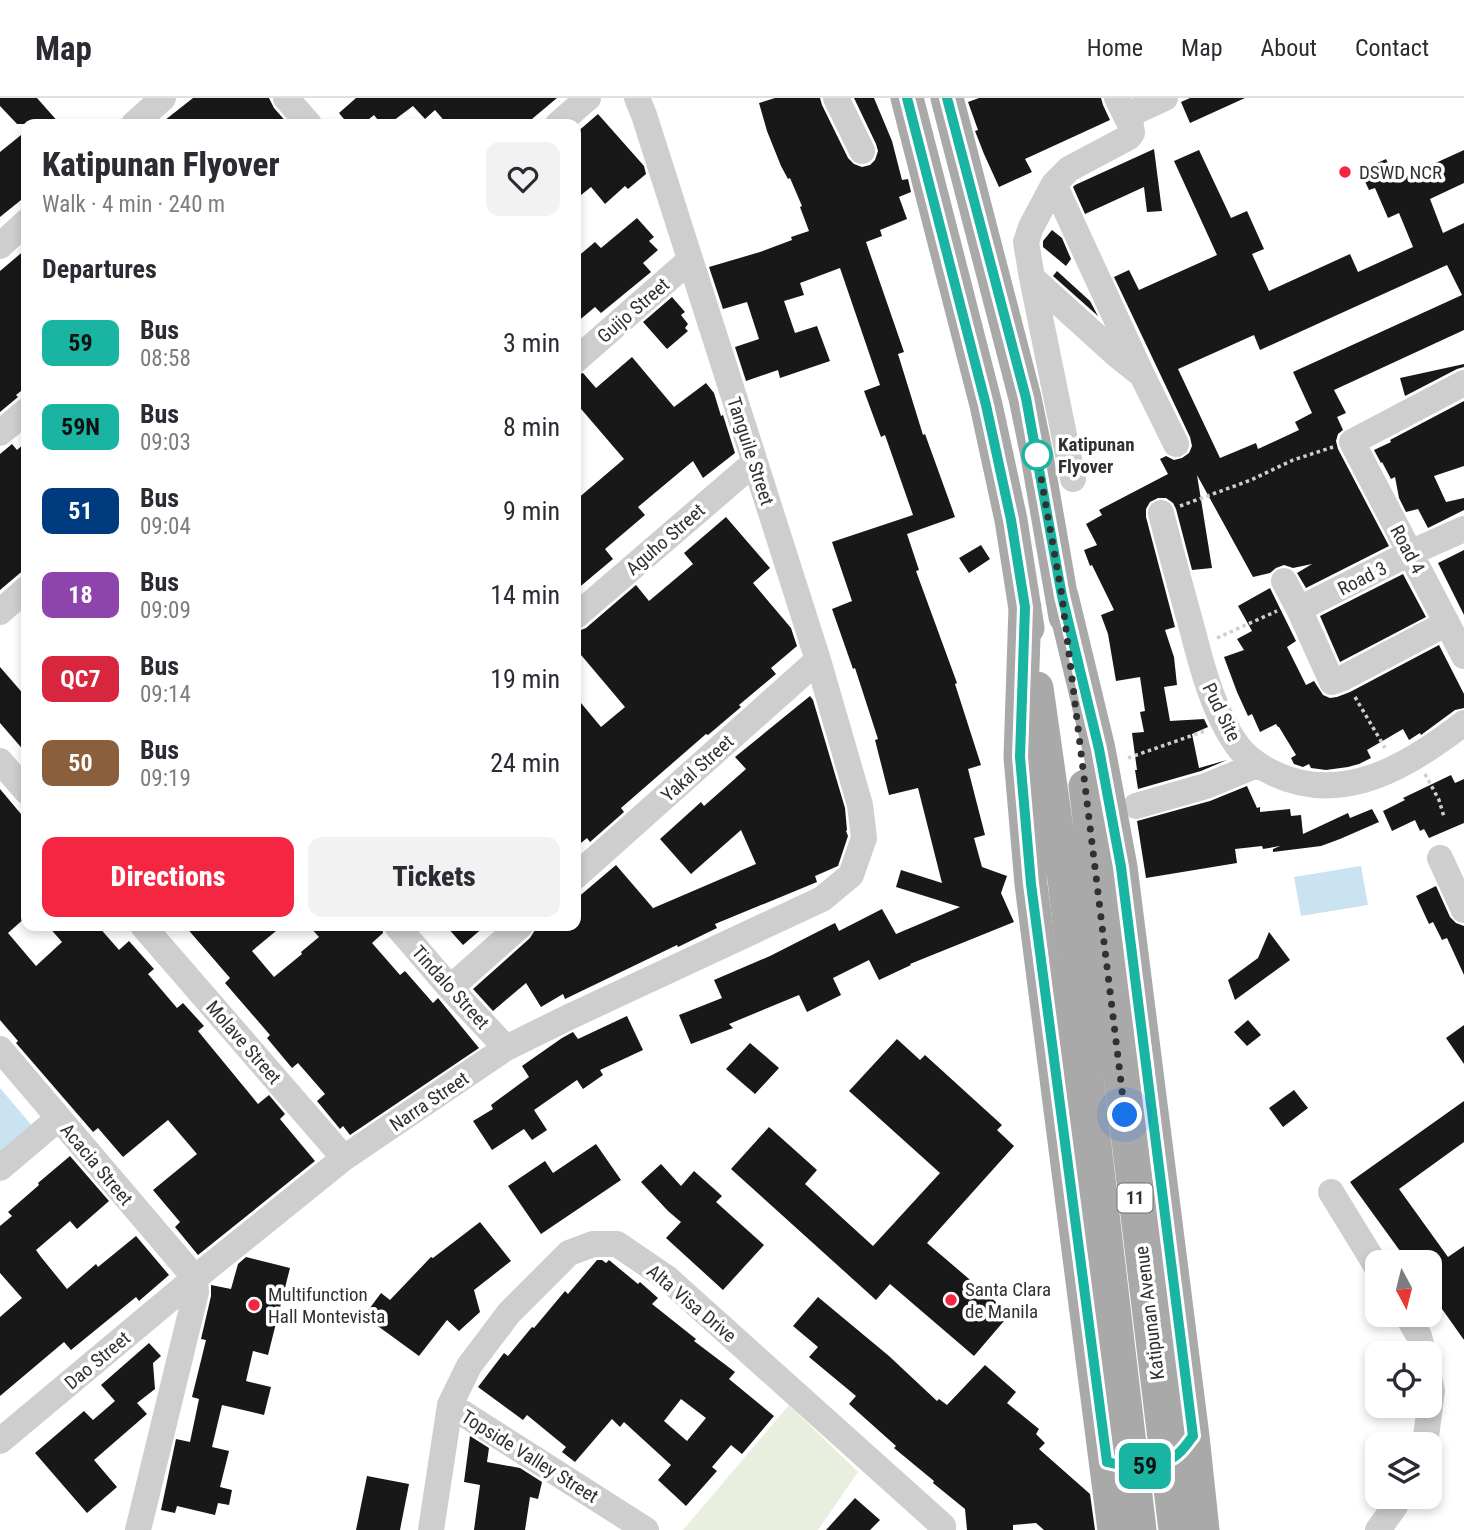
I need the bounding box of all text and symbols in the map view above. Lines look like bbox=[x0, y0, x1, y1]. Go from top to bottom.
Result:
text: Map bbox=[35, 29, 92, 68]
text: Home bbox=[1087, 34, 1143, 62]
text: Map bbox=[1181, 34, 1223, 62]
text: About bbox=[1261, 34, 1317, 62]
text: Contact bbox=[1355, 34, 1429, 62]
button: heart bbox=[486, 142, 560, 216]
text: Katipunan Flyover bbox=[42, 145, 280, 184]
place label: DSWD NCR bbox=[1359, 161, 1442, 184]
marker: DSWD NCR bbox=[1337, 164, 1353, 180]
text: Walk · 4 min · 240 m bbox=[42, 191, 225, 218]
text: Departures bbox=[42, 254, 157, 284]
street label: Guijo Street bbox=[593, 273, 674, 348]
text: Bus bbox=[140, 315, 179, 345]
text: 3 min bbox=[503, 328, 560, 358]
text: 59 bbox=[68, 329, 93, 357]
text: 08:58 bbox=[140, 345, 191, 372]
street label: Tanguile Street bbox=[722, 394, 779, 508]
text: Bus bbox=[140, 399, 179, 429]
text: 8 min bbox=[503, 412, 560, 442]
text: 59N bbox=[61, 413, 100, 441]
text: 09:03 bbox=[140, 429, 191, 456]
place label: Katipunan Flyover bbox=[1058, 433, 1134, 478]
marker: Katipunan Flyover bbox=[1022, 440, 1052, 470]
text: Bus bbox=[140, 483, 179, 513]
text: 9 min bbox=[503, 496, 560, 526]
text: 51 bbox=[68, 497, 93, 525]
street label: Aguho Street bbox=[621, 499, 710, 580]
text: 09:04 bbox=[140, 513, 191, 540]
street label: Road 4 bbox=[1385, 521, 1430, 578]
street label: Road 3 bbox=[1334, 556, 1391, 600]
text: Bus bbox=[140, 567, 179, 597]
text: 14 min bbox=[490, 580, 560, 610]
text: 18 bbox=[68, 581, 93, 609]
text: 09:09 bbox=[140, 597, 191, 624]
text: Bus bbox=[140, 651, 179, 681]
text: 19 min bbox=[490, 664, 560, 694]
text: QC7 bbox=[60, 665, 101, 693]
street label: Pud Site bbox=[1198, 679, 1246, 745]
text: 09:14 bbox=[140, 681, 191, 708]
street label: Yakal Street bbox=[656, 730, 738, 807]
text: Bus bbox=[140, 735, 179, 765]
text: 24 min bbox=[490, 748, 560, 778]
text: 50 bbox=[68, 749, 93, 777]
text: 09:19 bbox=[140, 765, 191, 792]
button: Directions bbox=[42, 837, 294, 917]
button: Tickets bbox=[308, 837, 560, 917]
street label: Tindalo Street bbox=[407, 941, 494, 1034]
street label: Molave Street bbox=[201, 996, 286, 1089]
street label: Narra Street bbox=[386, 1067, 473, 1136]
your location bbox=[1107, 1097, 1142, 1132]
street label: Acacia Street bbox=[56, 1119, 138, 1210]
road number: 11 bbox=[1118, 1184, 1152, 1212]
street label: Katipunan Avenue bbox=[1130, 1245, 1169, 1381]
north arrow bbox=[1365, 1250, 1442, 1326]
map controls bbox=[1365, 1250, 1442, 1509]
street label: Alta Visa Drive bbox=[642, 1259, 741, 1347]
place label: Santa Clara de Manila bbox=[965, 1278, 1051, 1323]
place label: Multifunction Hall Montevista bbox=[268, 1283, 385, 1328]
marker: Santa Clara de Manila bbox=[943, 1292, 959, 1308]
marker: Multifunction Hall Montevista bbox=[246, 1297, 262, 1313]
street label: Dao Street bbox=[60, 1326, 135, 1394]
button: locate bbox=[1365, 1341, 1442, 1418]
street label: Topside Valley Street bbox=[457, 1405, 603, 1508]
button: layers bbox=[1365, 1432, 1442, 1509]
line badge: 59 bbox=[1114, 1443, 1176, 1489]
text: 59 bbox=[1133, 1452, 1157, 1480]

